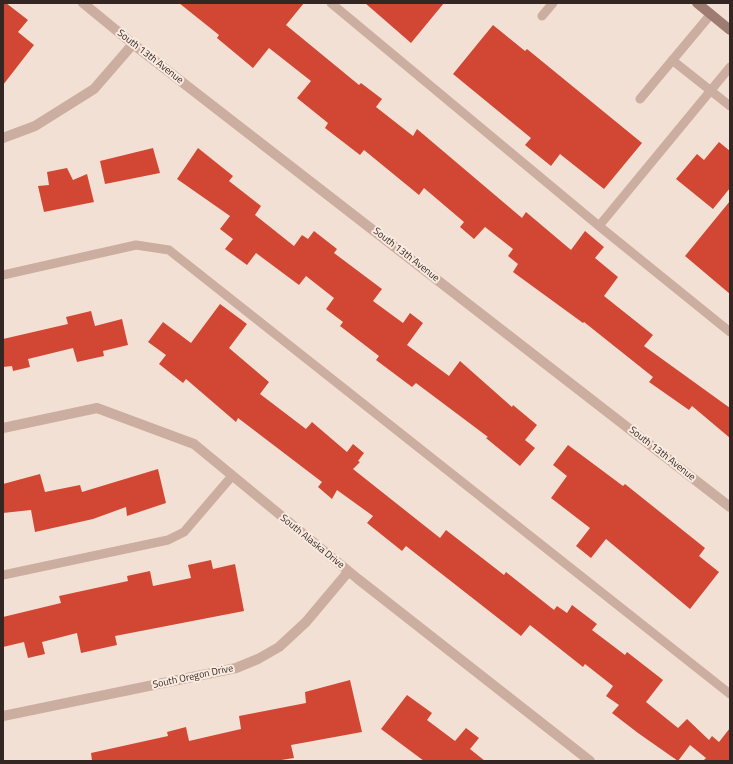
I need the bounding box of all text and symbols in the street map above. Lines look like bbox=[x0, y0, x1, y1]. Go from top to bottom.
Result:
street label: South 13th Avenue bbox=[115, 27, 185, 87]
street label: South 13th Avenue bbox=[371, 225, 441, 285]
street label: South 13th Avenue bbox=[627, 424, 697, 484]
street label: South Alaska Drive bbox=[278, 513, 346, 571]
street label: South Oregon Drive bbox=[152, 663, 234, 691]

